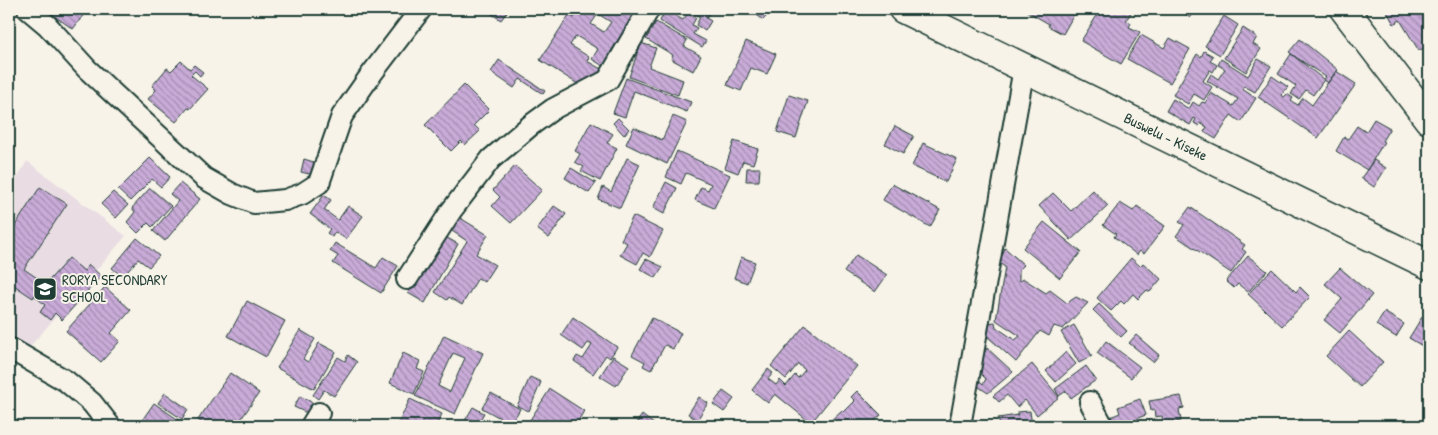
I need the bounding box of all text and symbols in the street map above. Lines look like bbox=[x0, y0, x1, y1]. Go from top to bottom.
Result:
street label: Buswelu - Kiseke bbox=[1120, 107, 1211, 166]
place label: RORYA SECONDARY SCHOOL bbox=[62, 269, 168, 307]
school or university icon: RORYA SECONDARY SCHOOL bbox=[32, 276, 58, 302]

